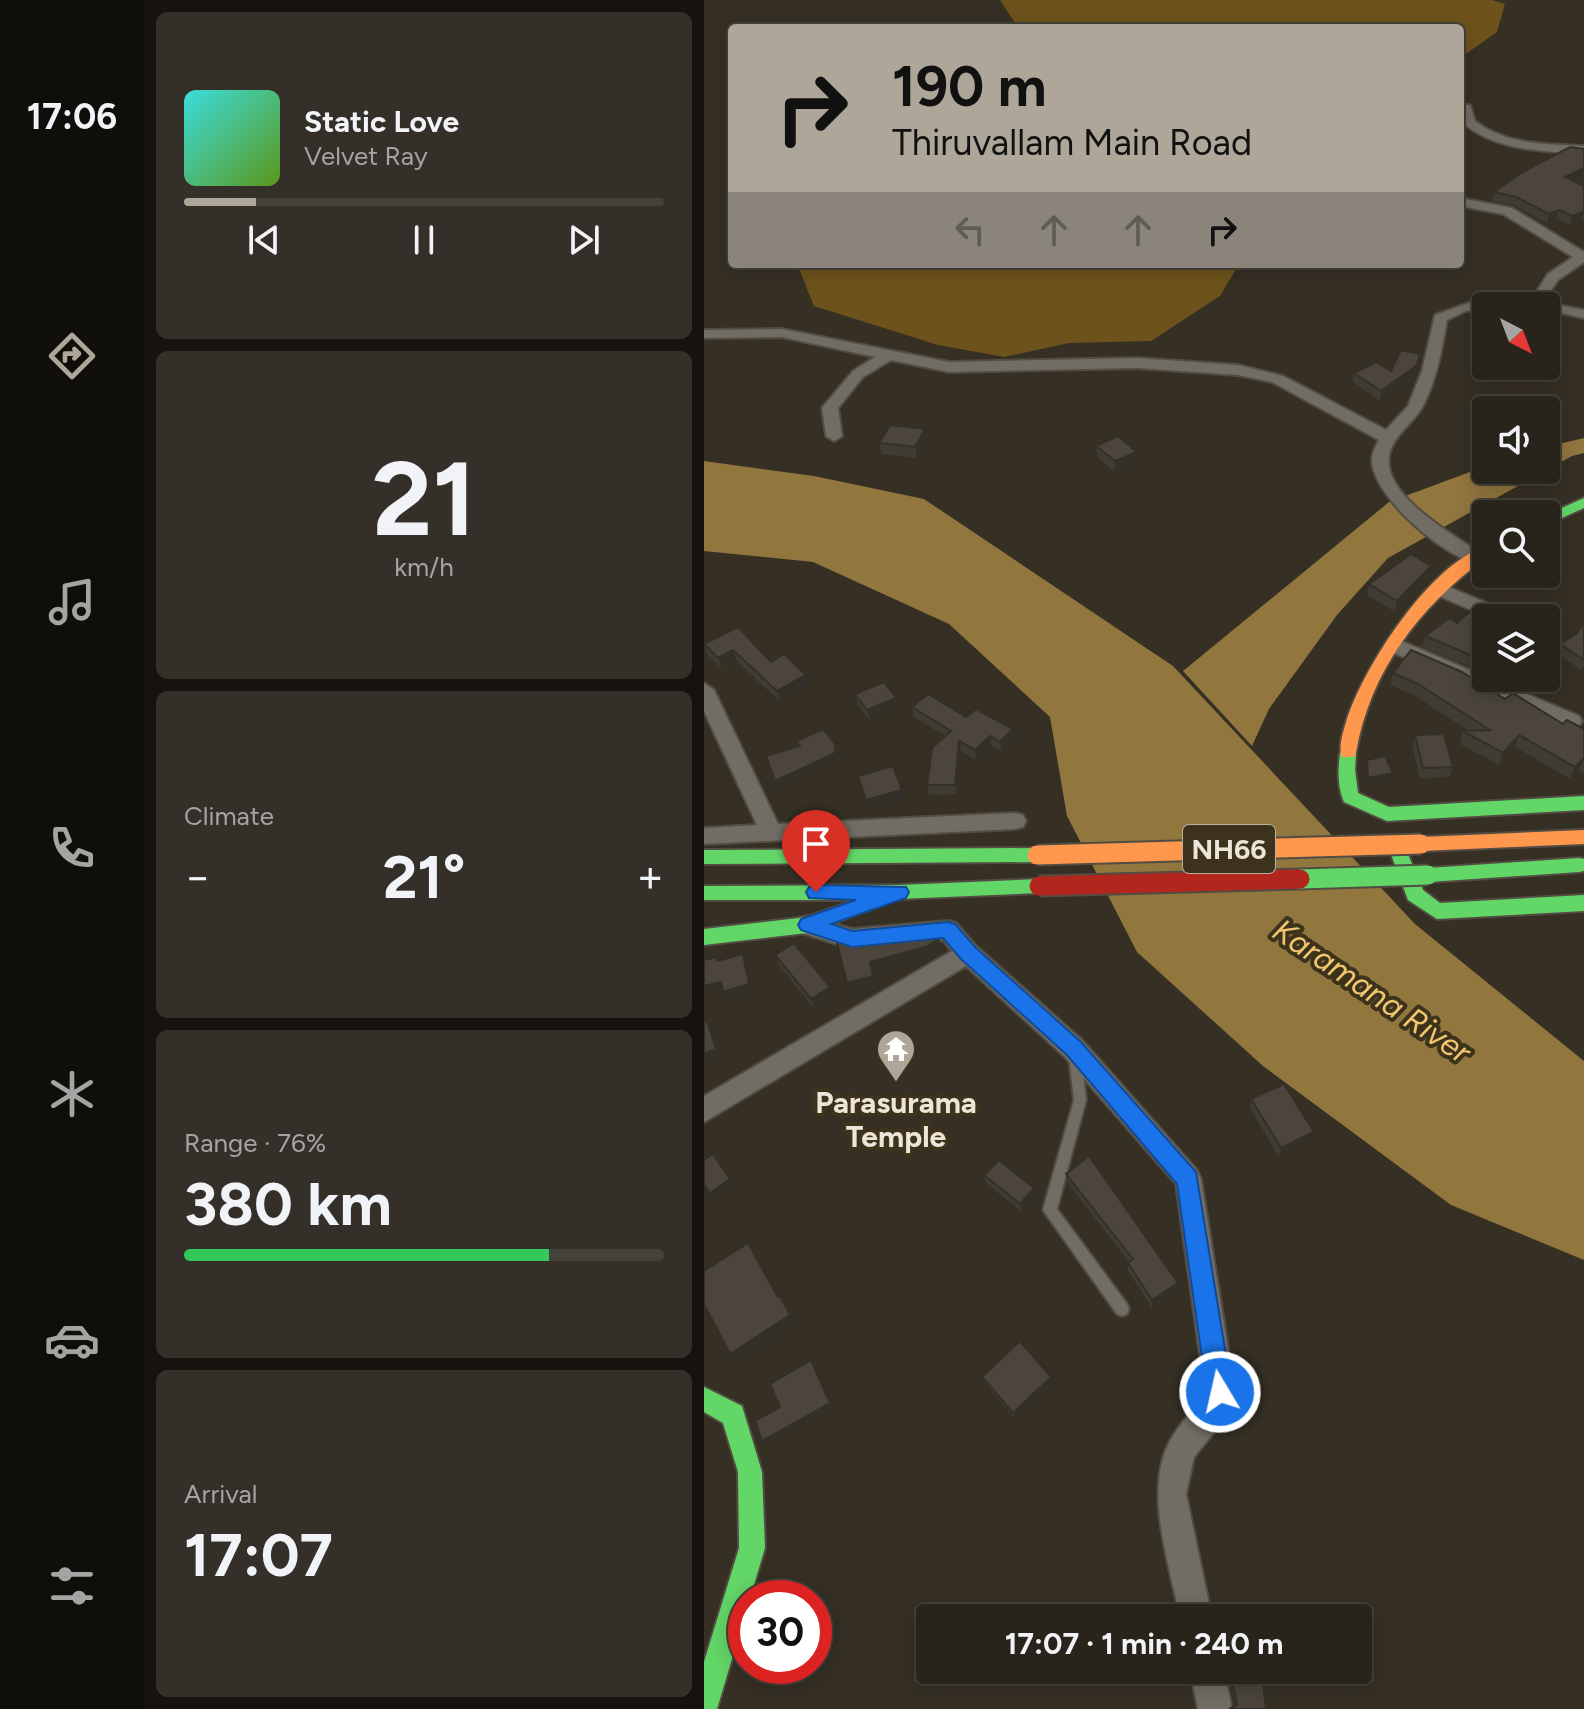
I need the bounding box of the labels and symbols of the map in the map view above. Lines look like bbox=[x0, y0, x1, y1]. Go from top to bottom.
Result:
north arrow bbox=[1472, 292, 1560, 380]
pin bbox=[782, 810, 850, 892]
road number: NH66 bbox=[1183, 825, 1275, 873]
water label: Karamana River bbox=[1266, 911, 1479, 1072]
temple icon: Parasurama Temple bbox=[875, 1028, 917, 1083]
place label: Parasurama Temple bbox=[815, 1084, 977, 1155]
position arrow bbox=[1178, 1350, 1262, 1434]
speed limit sign: 30 bbox=[728, 1580, 832, 1684]

